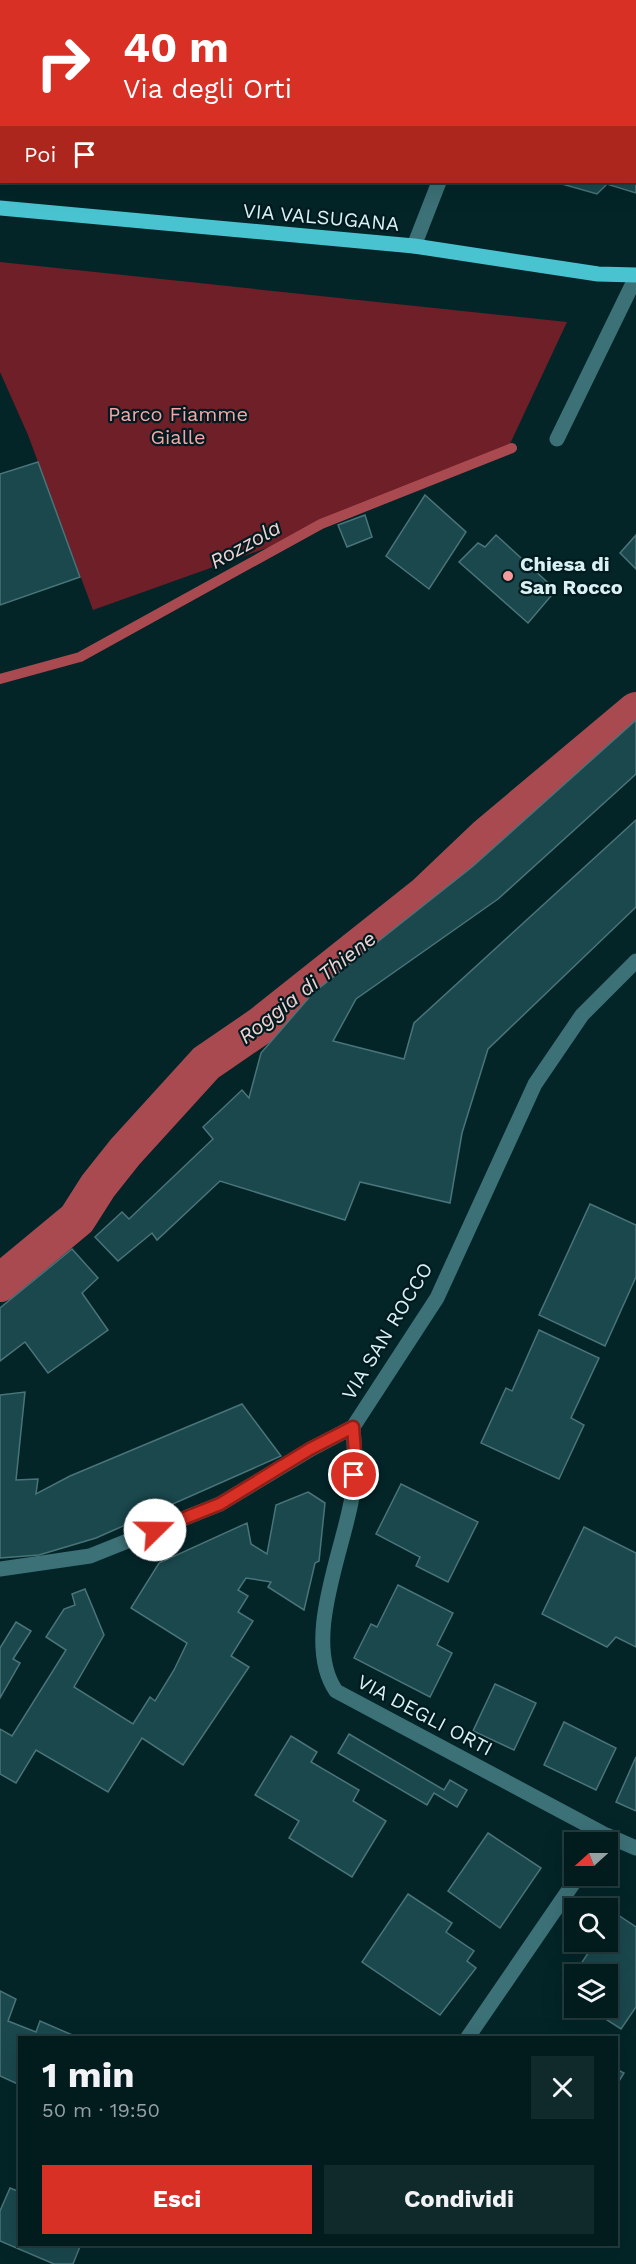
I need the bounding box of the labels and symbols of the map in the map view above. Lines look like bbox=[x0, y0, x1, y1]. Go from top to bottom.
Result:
street label: VIA VALSUGANA bbox=[242, 198, 400, 236]
park label: Parco Fiamme Gialle bbox=[108, 402, 248, 449]
water label: Rozzola bbox=[205, 514, 285, 574]
place label: Chiesa di San Rocco bbox=[520, 552, 623, 599]
marker: Chiesa di San Rocco bbox=[501, 569, 515, 583]
water label: Roggia di Thiene bbox=[233, 925, 381, 1049]
street label: VIA SAN ROCCO bbox=[337, 1258, 437, 1404]
pin bbox=[328, 1449, 379, 1500]
position arrow bbox=[123, 1498, 187, 1562]
street label: VIA DEGLI ORTI bbox=[353, 1669, 497, 1761]
north arrow bbox=[564, 1832, 618, 1886]

